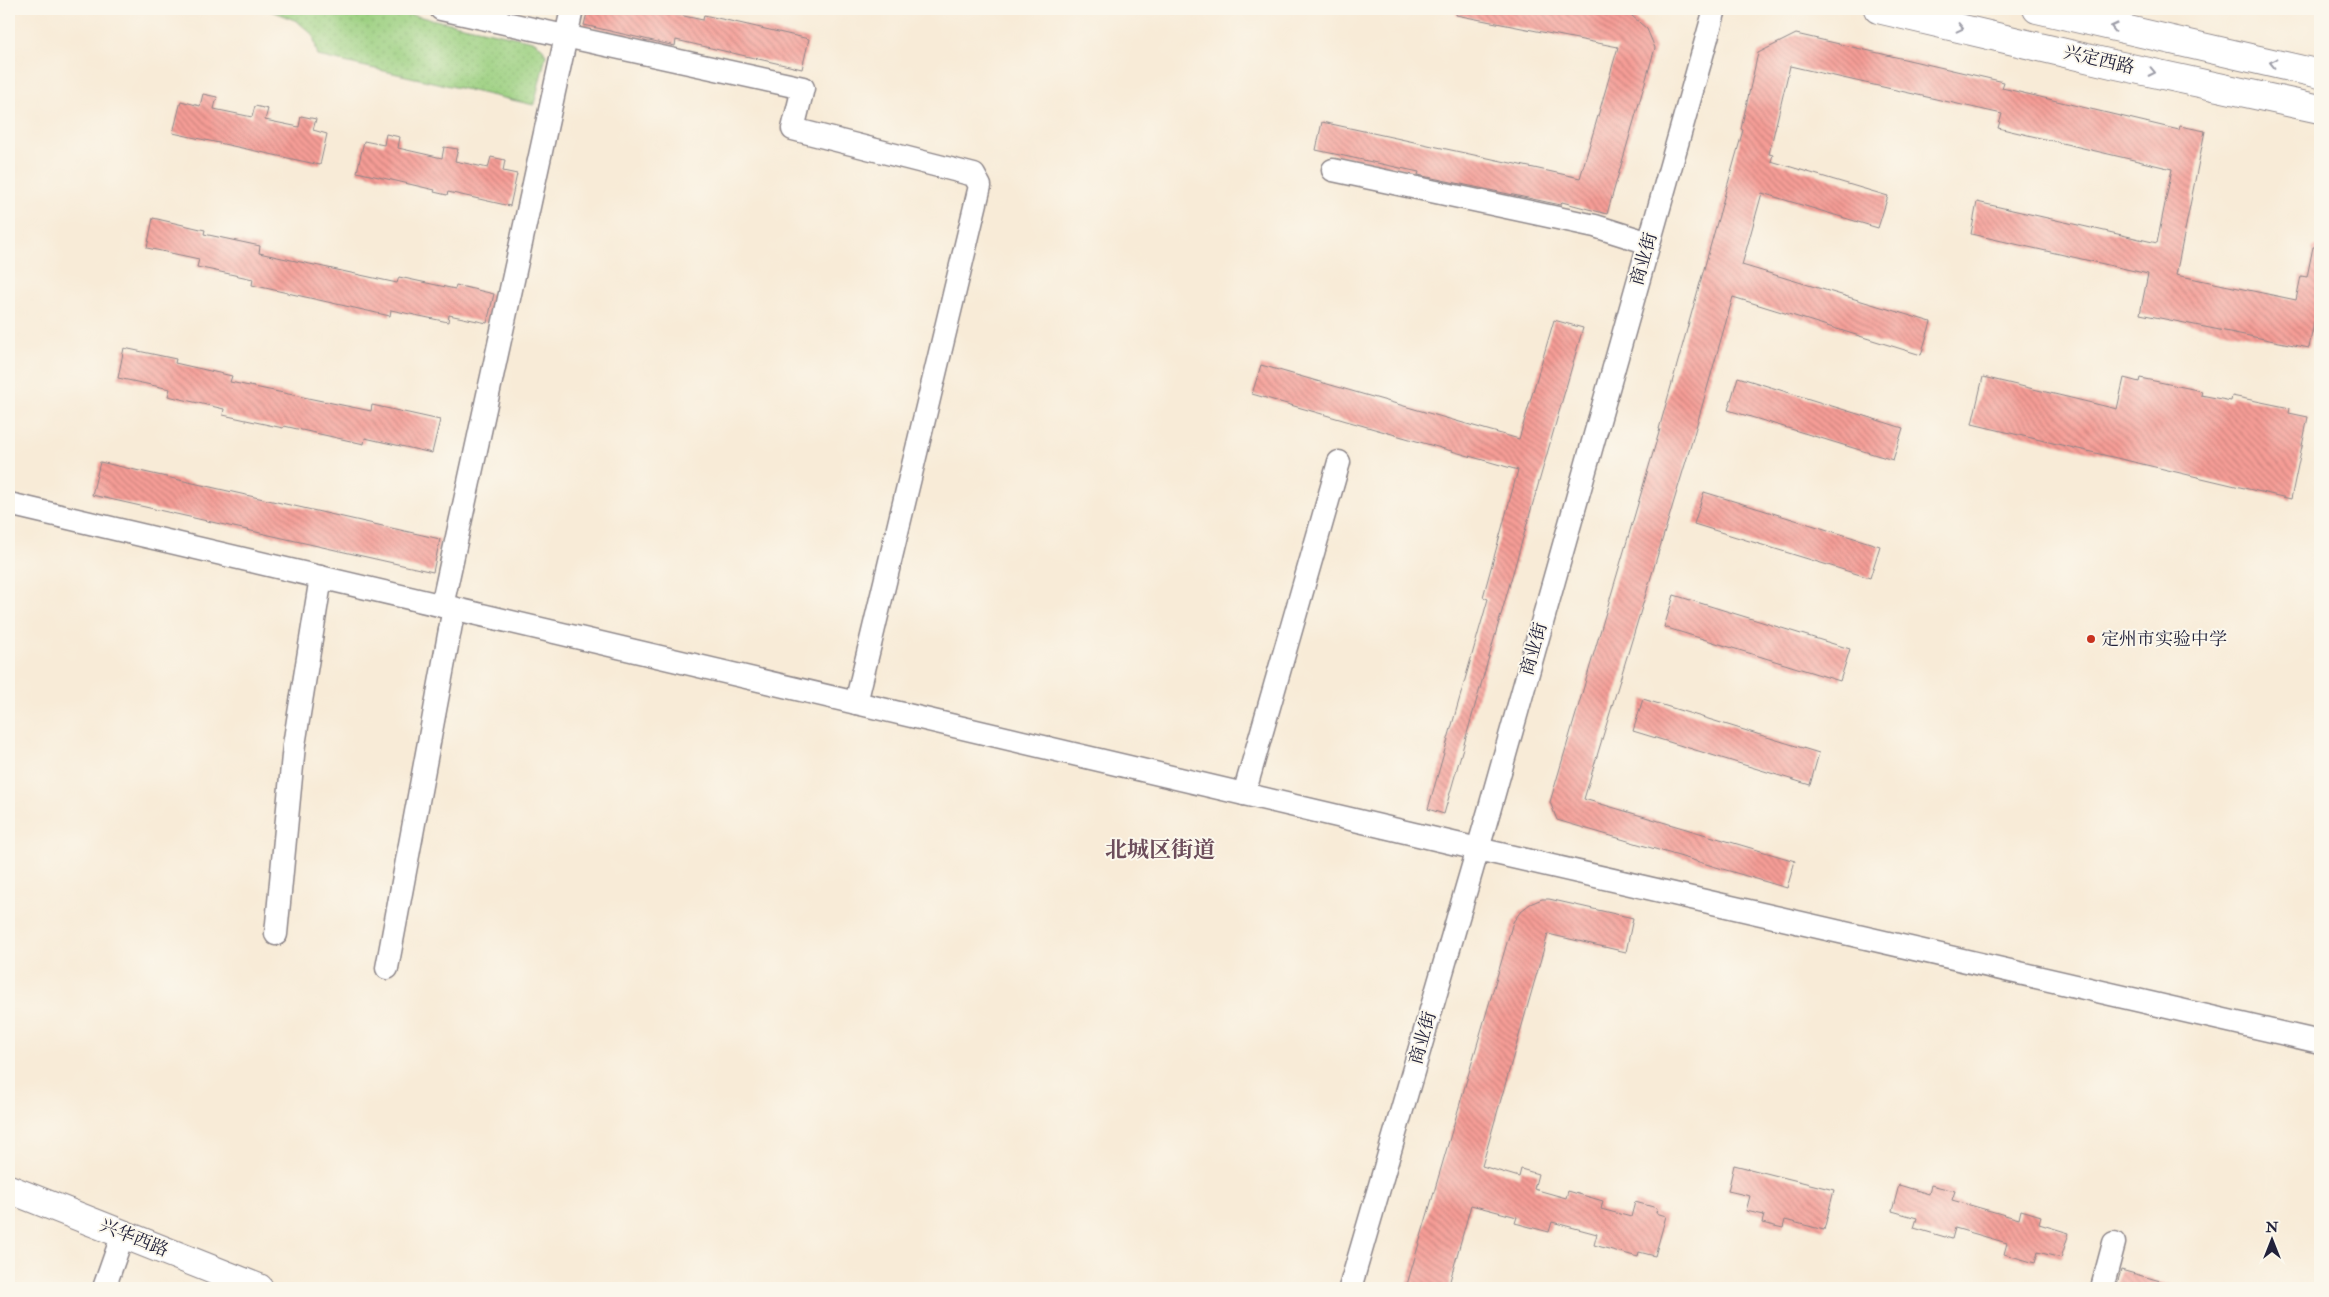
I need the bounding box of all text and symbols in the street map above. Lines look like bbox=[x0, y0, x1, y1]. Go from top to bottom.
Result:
one-way arrow bbox=[1955, 22, 1964, 33]
one-way arrow bbox=[2110, 22, 2119, 33]
street label: 兴定西路 bbox=[2061, 41, 2137, 79]
one-way arrow bbox=[2268, 58, 2277, 69]
one-way arrow bbox=[2148, 66, 2157, 77]
street label: 商业街 bbox=[1626, 230, 1662, 288]
street label: 商业街 bbox=[1516, 620, 1552, 678]
place label: 定州市实验中学 bbox=[2101, 628, 2227, 651]
marker: 定州市实验中学 bbox=[2085, 633, 2097, 645]
district label: 北城区街道 bbox=[1105, 836, 1215, 864]
street label: 商业街 bbox=[1405, 1009, 1441, 1067]
street label: 兴华西路 bbox=[96, 1214, 172, 1262]
north arrow bbox=[2246, 1214, 2296, 1264]
text: N bbox=[2265, 1219, 2279, 1236]

